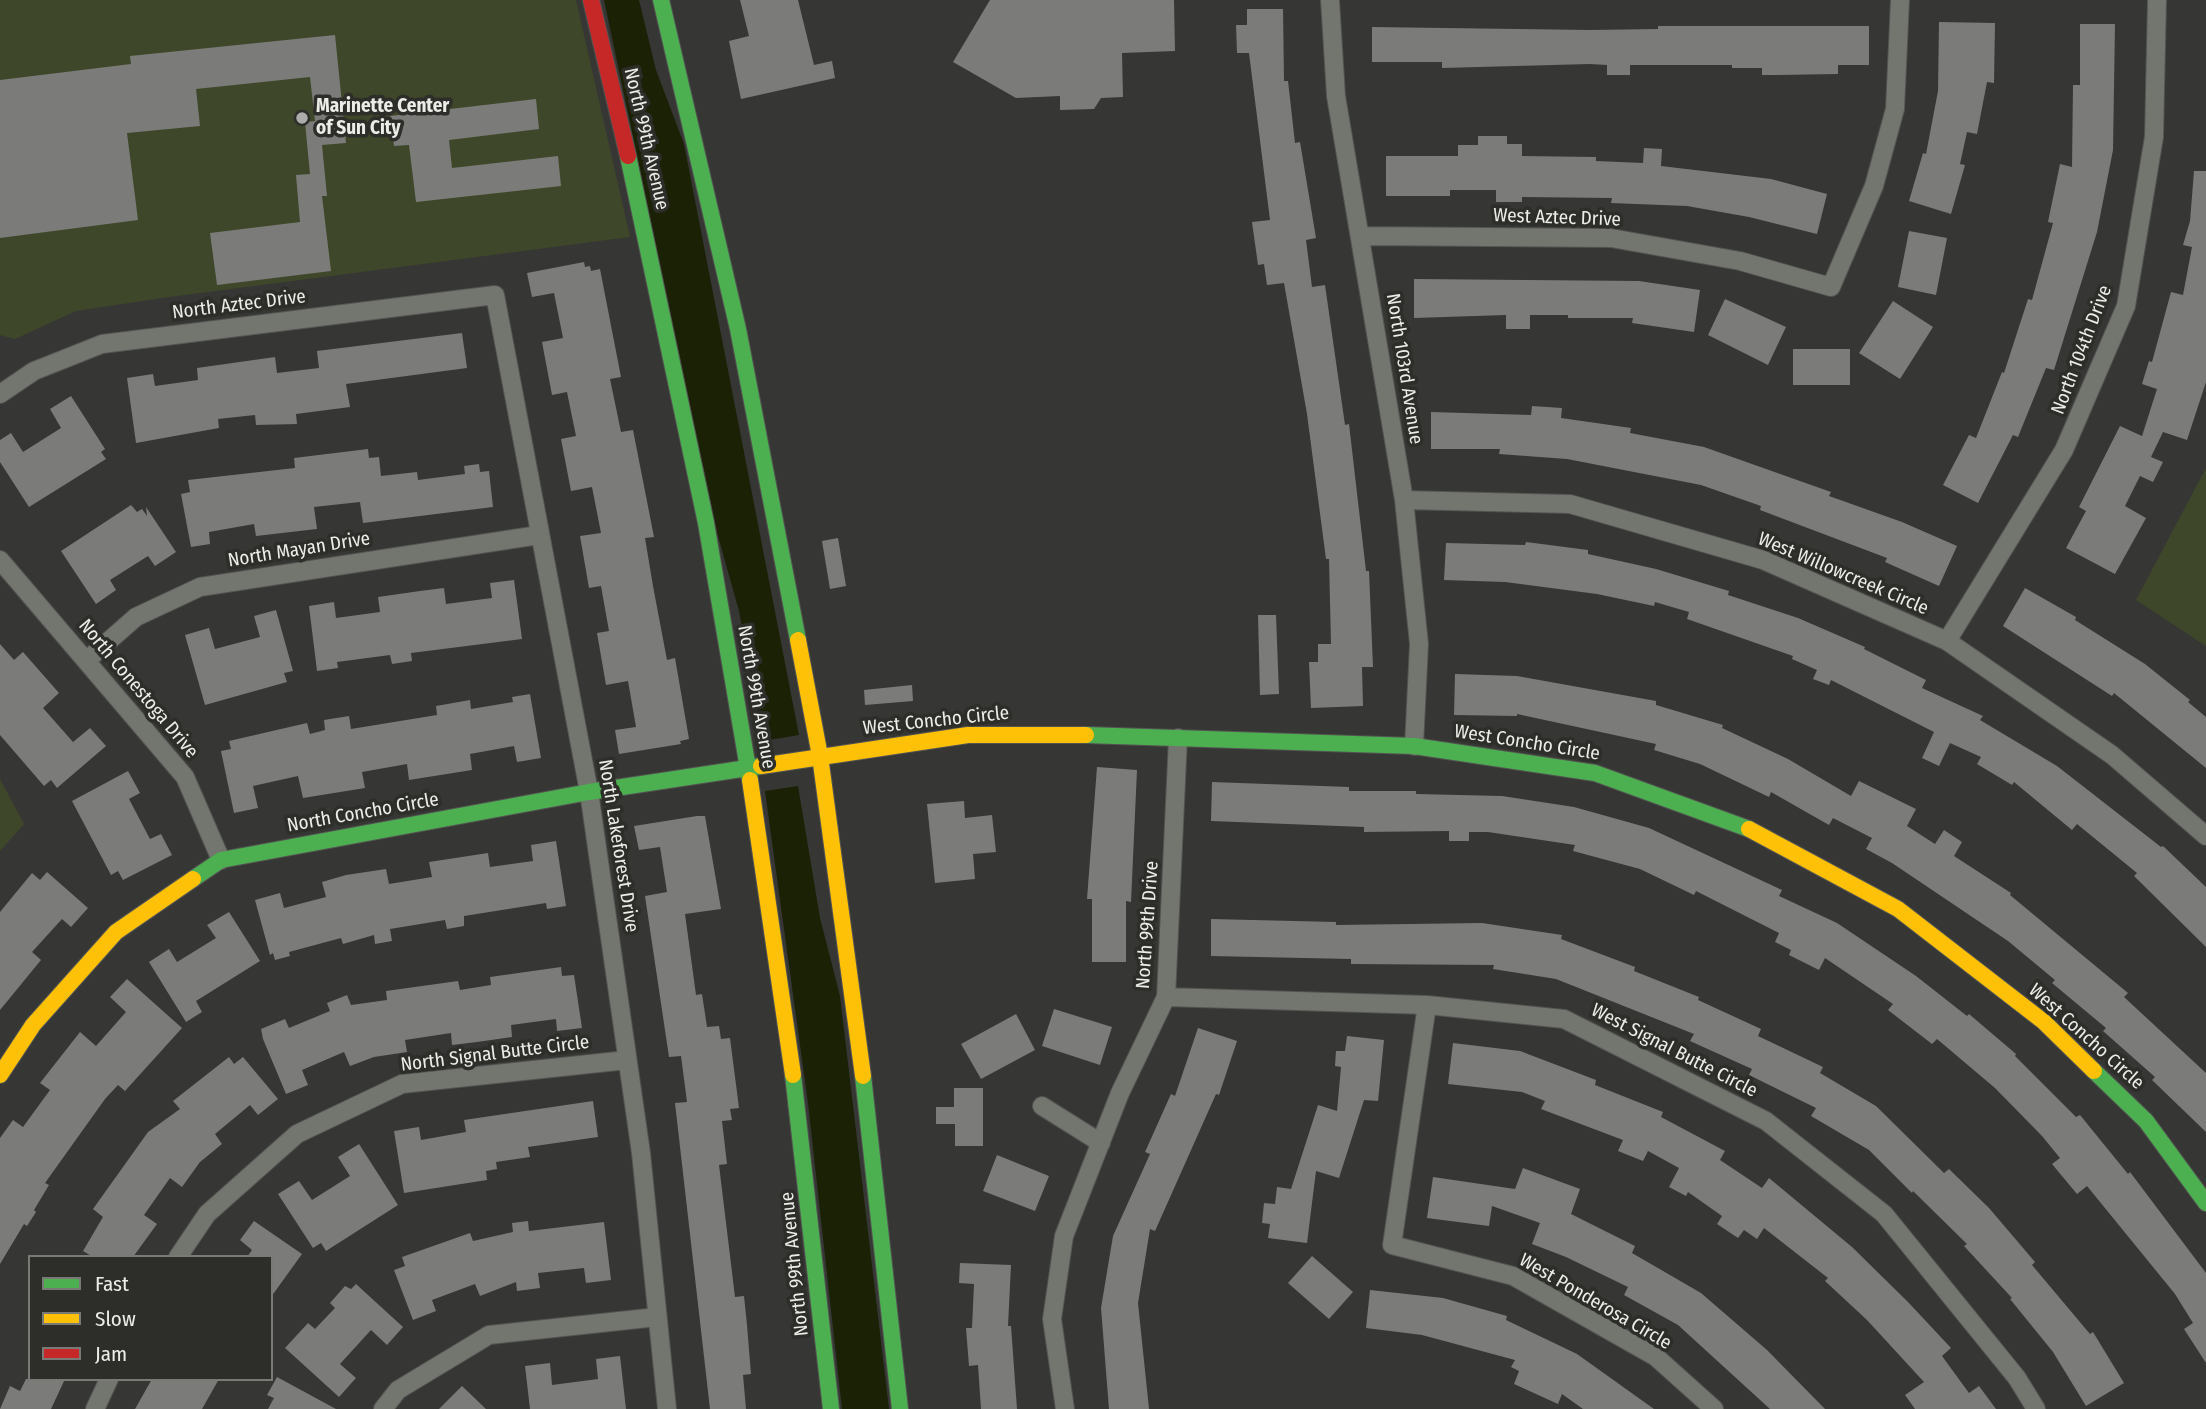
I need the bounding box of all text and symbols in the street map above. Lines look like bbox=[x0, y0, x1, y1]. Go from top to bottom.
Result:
street label: North 99th Avenue bbox=[619, 66, 673, 212]
place label: Marinette Center of Sun City bbox=[316, 96, 449, 140]
marker: Marinette Center of Sun City bbox=[294, 110, 310, 126]
street label: West Aztec Drive bbox=[1493, 204, 1621, 232]
street label: North 104th Drive bbox=[2047, 282, 2117, 418]
street label: North Aztec Drive bbox=[171, 285, 307, 325]
street label: North 103rd Avenue bbox=[1381, 292, 1427, 446]
street label: North Mayan Drive bbox=[226, 528, 372, 572]
street label: West Willowcreek Circle bbox=[1754, 528, 1932, 620]
street label: North Conestoga Drive bbox=[73, 615, 203, 763]
street label: North 99th Avenue bbox=[732, 624, 780, 770]
street label: West Concho Circle bbox=[862, 702, 1010, 740]
street label: West Concho Circle bbox=[1453, 720, 1601, 766]
street label: North Lakeforest Drive bbox=[593, 758, 643, 934]
street label: North Concho Circle bbox=[285, 788, 441, 838]
street label: North 99th Drive bbox=[1132, 860, 1164, 990]
street label: West Concho Circle bbox=[2024, 979, 2148, 1095]
street label: West Signal Butte Circle bbox=[1587, 999, 1761, 1103]
street label: North Signal Butte Circle bbox=[399, 1031, 591, 1077]
street label: North 99th Avenue bbox=[776, 1191, 814, 1337]
street label: West Ponderosa Circle bbox=[1515, 1249, 1675, 1355]
legend bbox=[28, 1255, 273, 1381]
text: Fast bbox=[95, 1271, 129, 1297]
text: Slow bbox=[95, 1306, 136, 1332]
text: Jam bbox=[95, 1341, 127, 1367]

